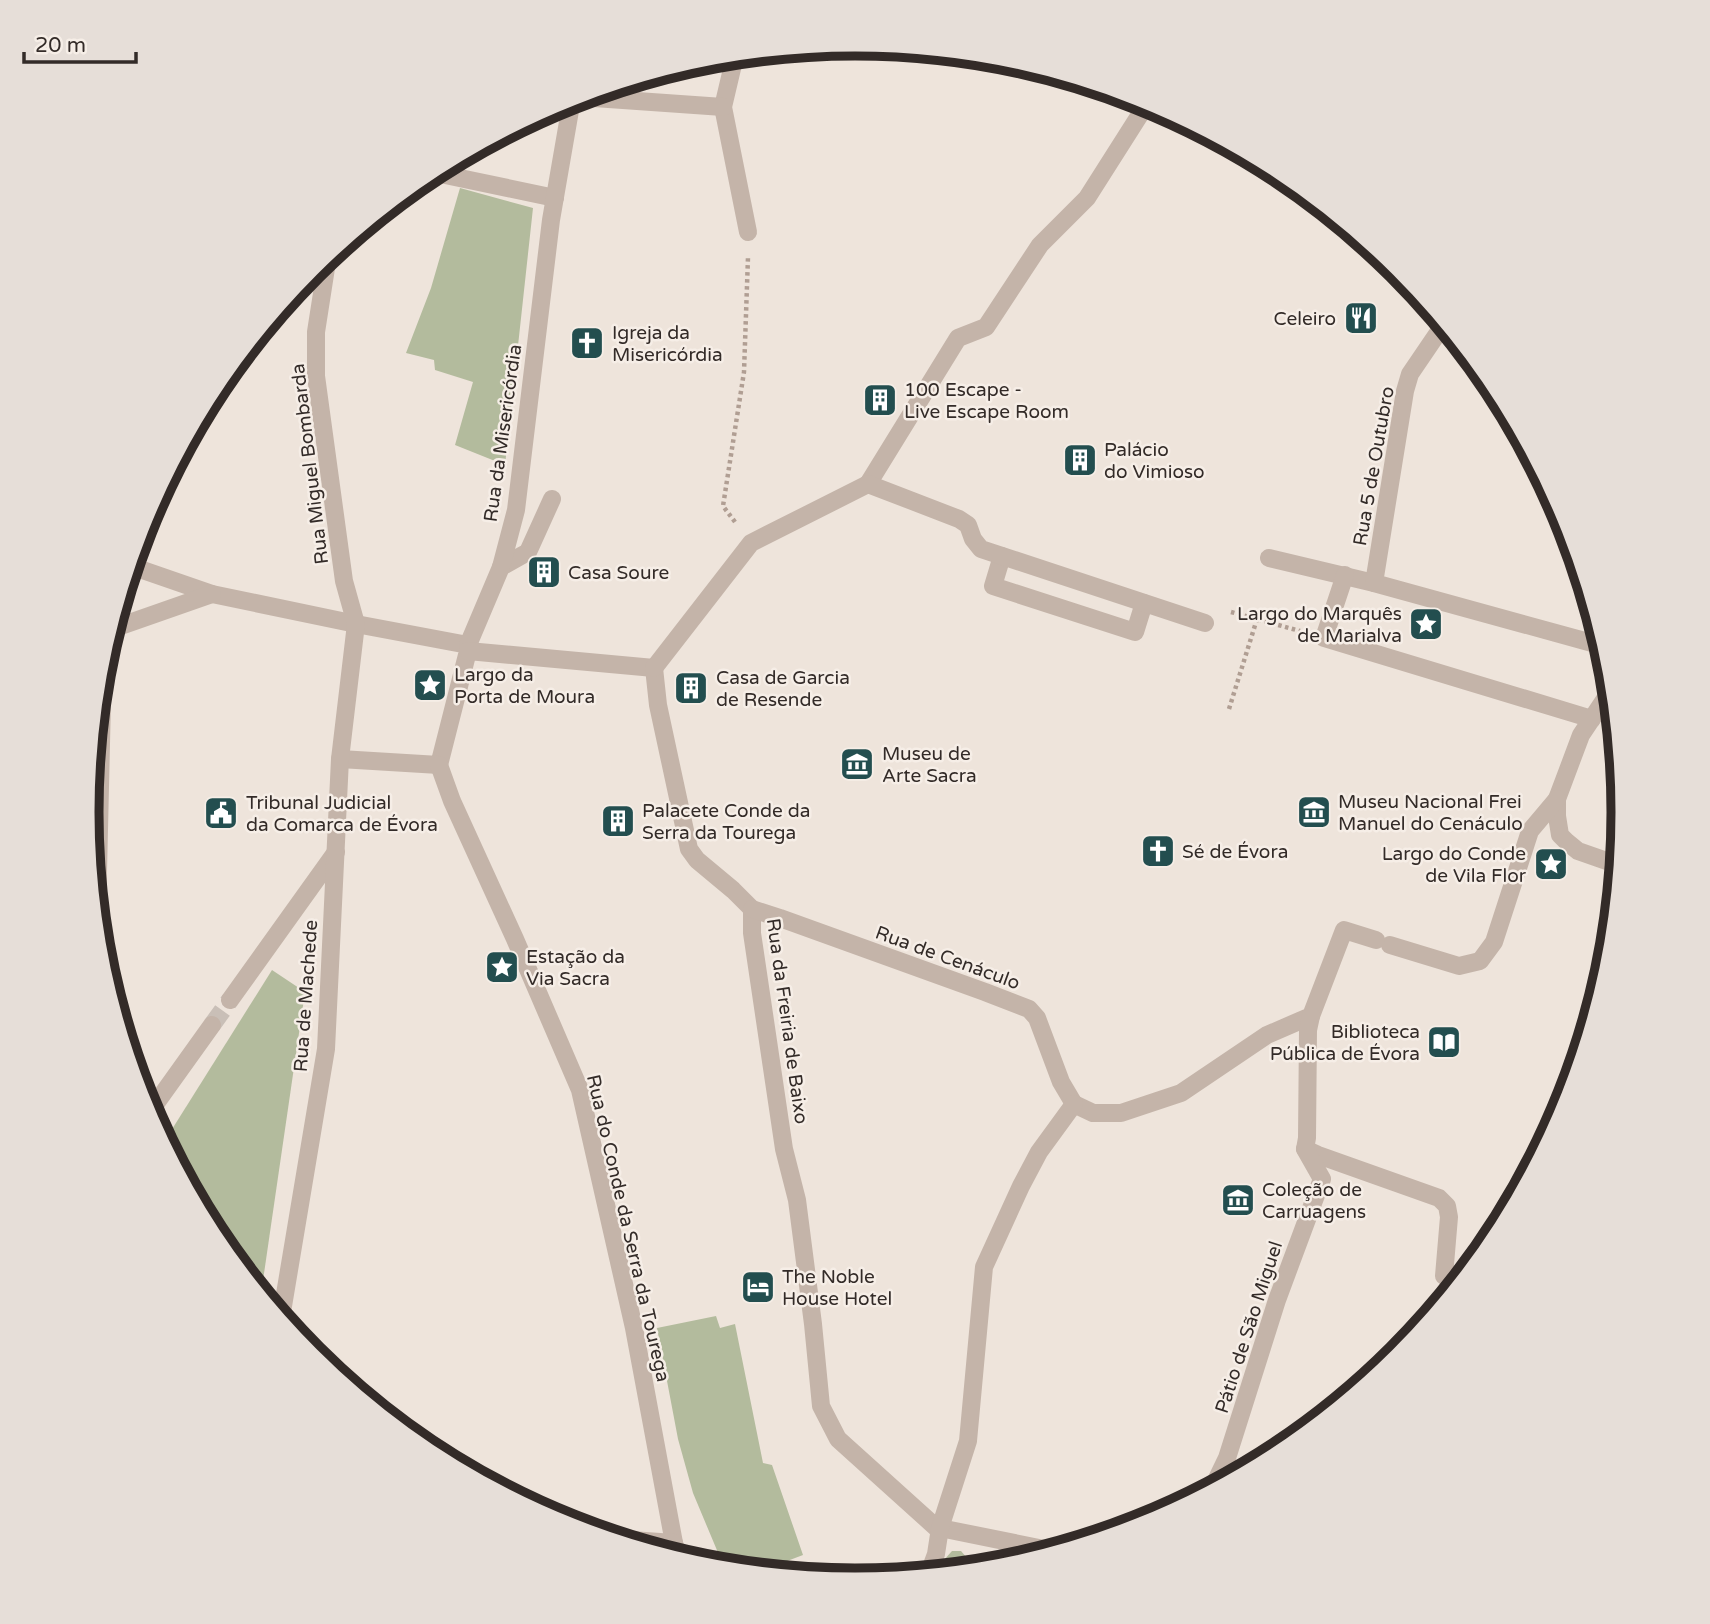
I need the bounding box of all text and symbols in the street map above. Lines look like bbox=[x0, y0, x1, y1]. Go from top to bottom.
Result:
scale bar bbox=[24, 21, 136, 65]
text: 20 m bbox=[35, 33, 86, 58]
restaurant icon: Celeiro bbox=[1342, 299, 1380, 337]
place label: Celeiro bbox=[1274, 308, 1336, 330]
place label: Igreja da Misericórdia bbox=[612, 322, 723, 366]
church icon: Igreja da Misericórdia bbox=[568, 324, 606, 362]
street label: Rua da Misericórdia bbox=[480, 343, 526, 523]
street label: Rua Miguel Bombarda bbox=[287, 362, 333, 565]
place label: 100 Escape - Live Escape Room bbox=[904, 379, 1069, 423]
building icon: 100 Escape - Live Escape Room bbox=[861, 381, 899, 419]
street label: Rua 5 de Outubro bbox=[1349, 385, 1399, 548]
place label: Palácio do Vimioso bbox=[1104, 439, 1205, 483]
building icon: Palácio do Vimioso bbox=[1061, 441, 1099, 479]
building icon: Casa Soure bbox=[525, 553, 563, 591]
place label: Casa Soure bbox=[568, 562, 669, 584]
place label: Largo do Marquês de Marialva bbox=[1237, 603, 1402, 647]
place icon: Largo do Marquês de Marialva bbox=[1407, 605, 1445, 643]
place label: Largo da Porta de Moura bbox=[454, 664, 595, 708]
place icon: Largo da Porta de Moura bbox=[411, 666, 449, 704]
place label: Casa de Garcia de Resende bbox=[716, 667, 850, 711]
building icon: Casa de Garcia de Resende bbox=[672, 669, 710, 707]
place label: Museu de Arte Sacra bbox=[882, 743, 977, 787]
museum icon: Museu de Arte Sacra bbox=[838, 745, 876, 783]
place label: Museu Nacional Frei Manuel do Cenáculo bbox=[1338, 791, 1523, 835]
place label: Tribunal Judicial da Comarca de Évora bbox=[246, 792, 438, 836]
museum icon: Museu Nacional Frei Manuel do Cenáculo bbox=[1295, 793, 1333, 831]
public building icon: Tribunal Judicial da Comarca de Évora bbox=[202, 794, 240, 832]
place label: Palacete Conde da Serra da Tourega bbox=[642, 800, 810, 844]
building icon: Palacete Conde da Serra da Tourega bbox=[599, 802, 637, 840]
church icon: Sé de Évora bbox=[1139, 832, 1177, 870]
place label: Sé de Évora bbox=[1182, 841, 1288, 863]
place label: Largo do Conde de Vila Flor bbox=[1382, 843, 1527, 887]
place icon: Largo do Conde de Vila Flor bbox=[1532, 845, 1570, 883]
street label: Rua da Freiria de Baixo bbox=[762, 917, 812, 1125]
street label: Rua de Machede bbox=[290, 919, 322, 1073]
street label: Rua de Cenáculo bbox=[872, 922, 1023, 994]
place label: Estação da Via Sacra bbox=[526, 946, 625, 990]
place icon: Estação da Via Sacra bbox=[483, 948, 521, 986]
place label: Biblioteca Pública de Évora bbox=[1270, 1021, 1420, 1065]
library icon: Biblioteca Pública de Évora bbox=[1425, 1023, 1463, 1061]
street label: Rua do Conde da Serra da Tourega bbox=[582, 1072, 674, 1384]
place label: Coleção de Carruagens bbox=[1262, 1179, 1366, 1223]
museum icon: Coleção de Carruagens bbox=[1219, 1181, 1257, 1219]
street label: Pátio de São Miguel bbox=[1211, 1238, 1287, 1416]
place label: The Noble House Hotel bbox=[782, 1266, 892, 1310]
hotel icon: The Noble House Hotel bbox=[739, 1268, 777, 1306]

